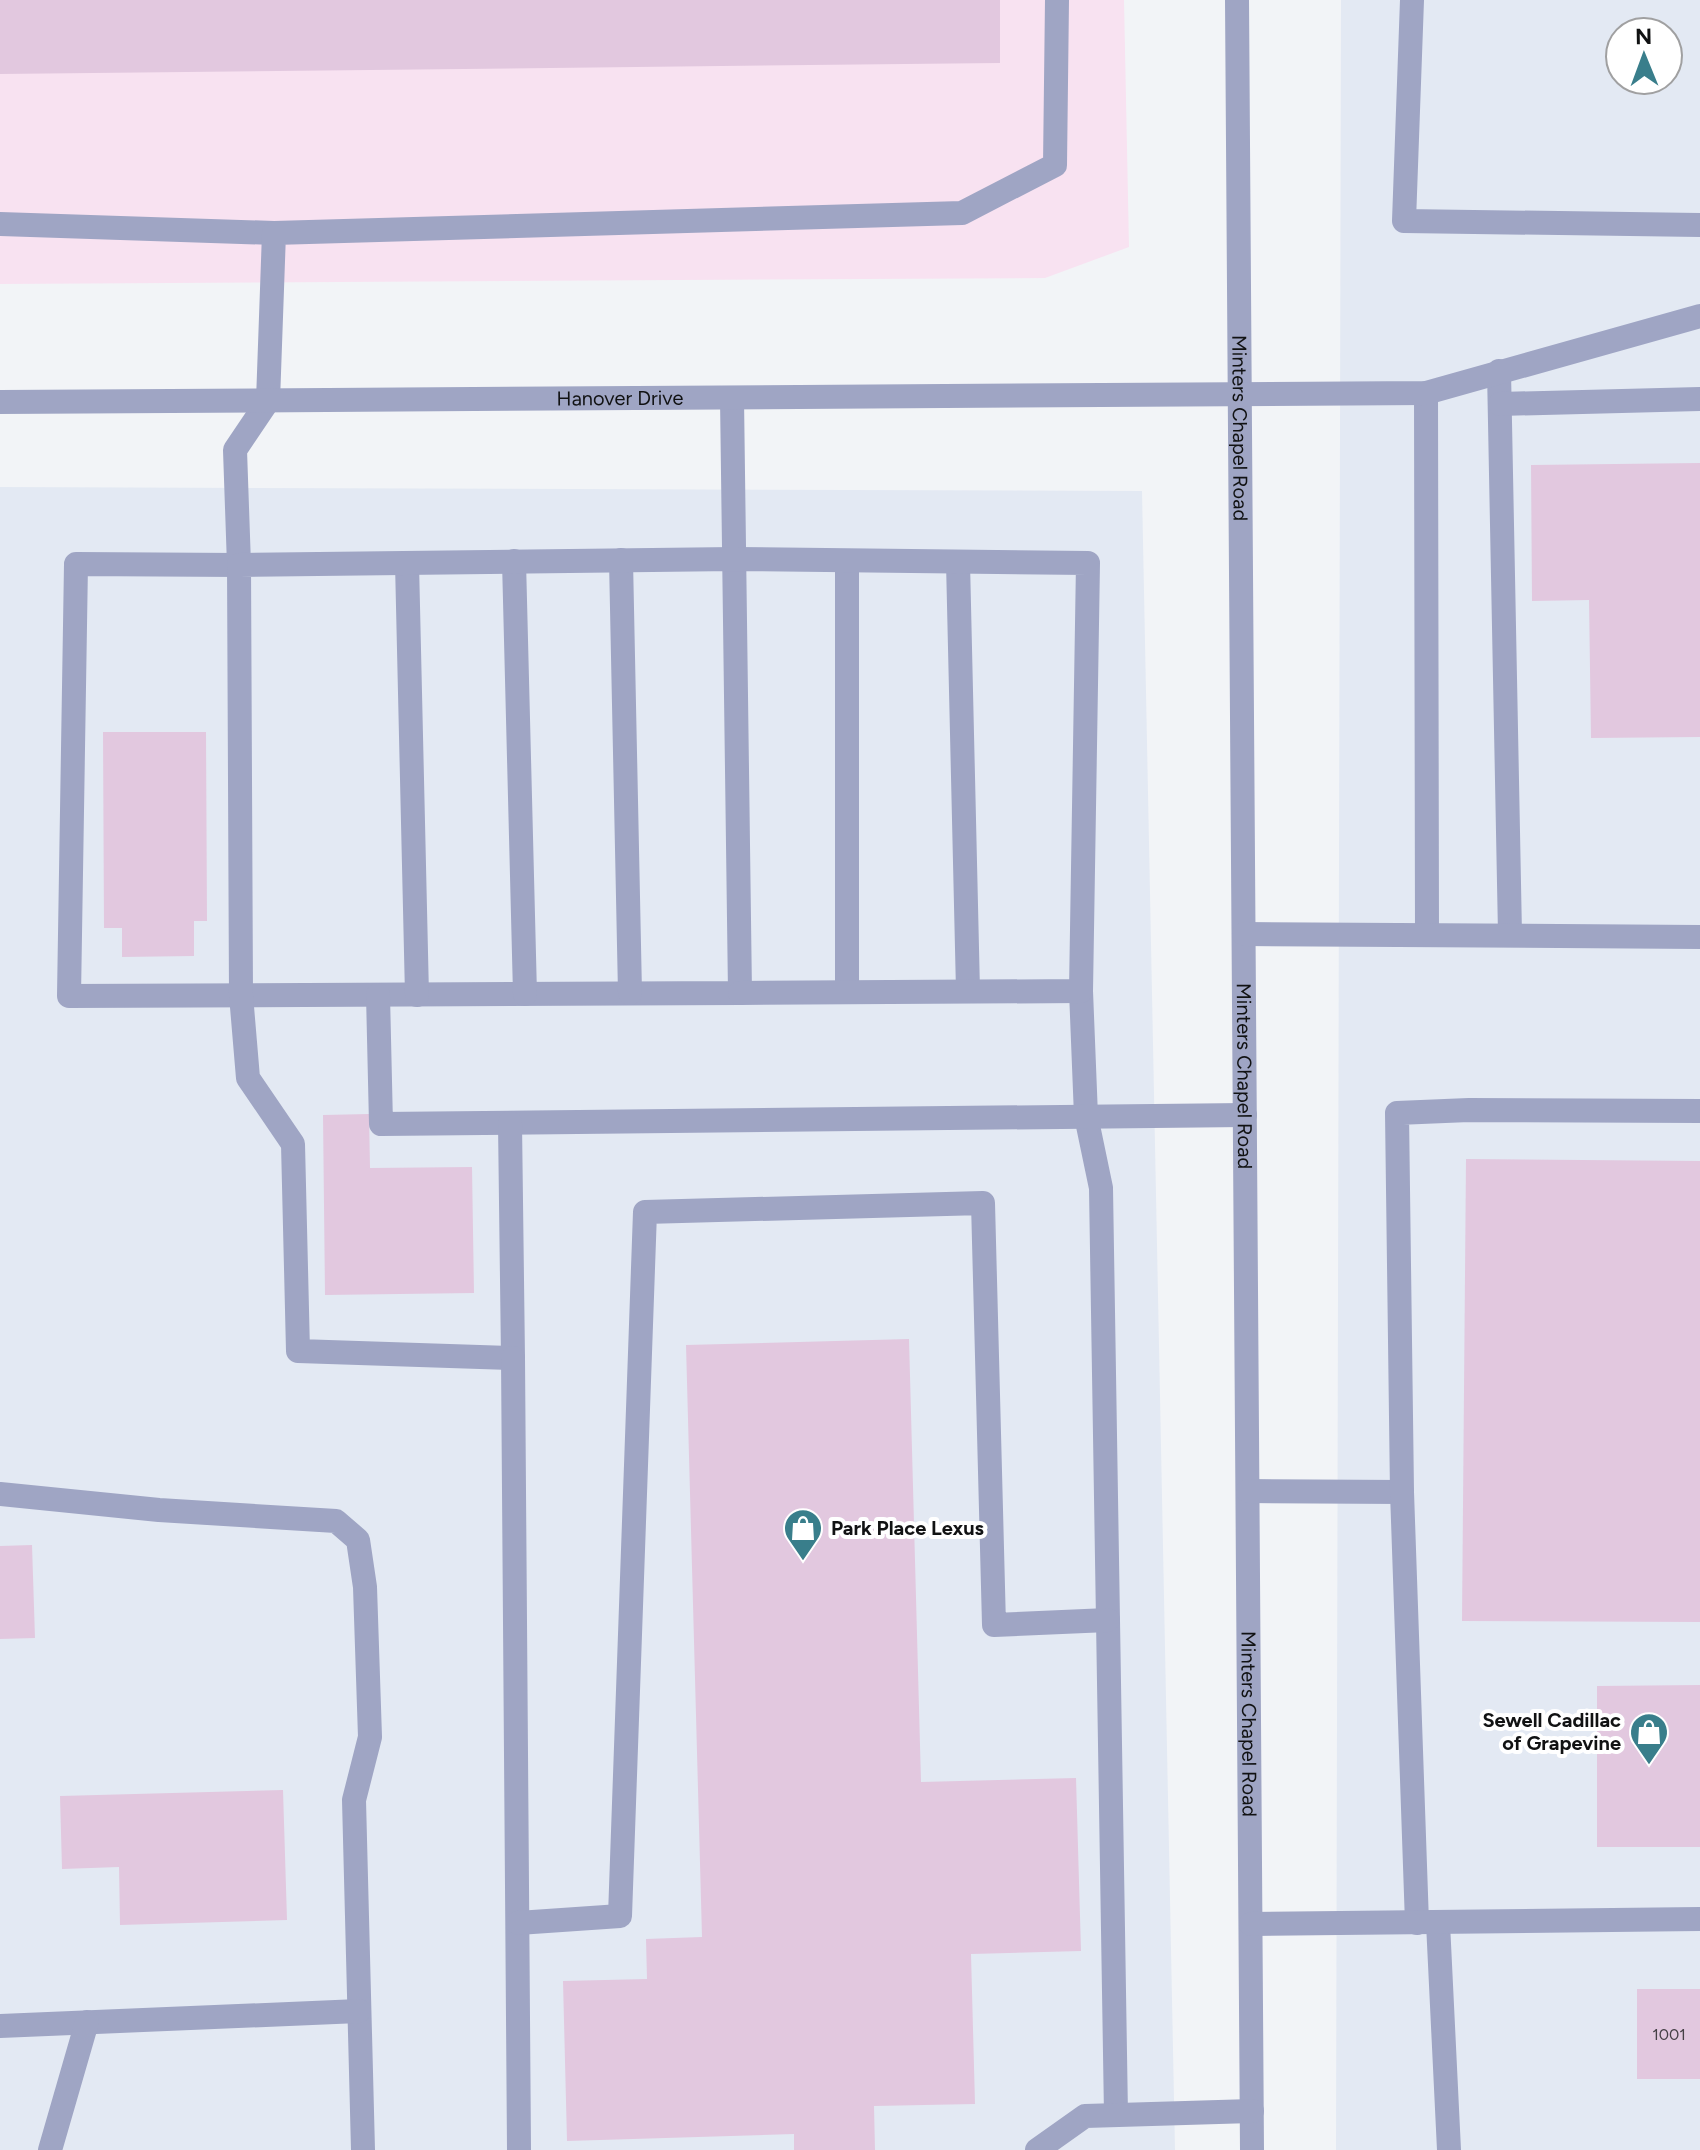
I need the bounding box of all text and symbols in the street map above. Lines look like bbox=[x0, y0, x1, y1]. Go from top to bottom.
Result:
north arrow bbox=[1604, 16, 1684, 96]
text: N bbox=[1635, 23, 1652, 50]
street label: Minters Chapel Road bbox=[1227, 335, 1253, 521]
street label: Hanover Drive bbox=[556, 386, 684, 410]
street label: Minters Chapel Road bbox=[1232, 983, 1257, 1169]
shop icon: Park Place Lexus bbox=[782, 1507, 824, 1562]
place label: Park Place Lexus bbox=[831, 1516, 984, 1540]
street label: Minters Chapel Road bbox=[1236, 1631, 1262, 1817]
place label: Sewell Cadillac of Grapevine bbox=[1482, 1708, 1621, 1755]
shop icon: Sewell Cadillac of Grapevine bbox=[1628, 1711, 1670, 1766]
house number: 1001 bbox=[1652, 2025, 1686, 2044]

